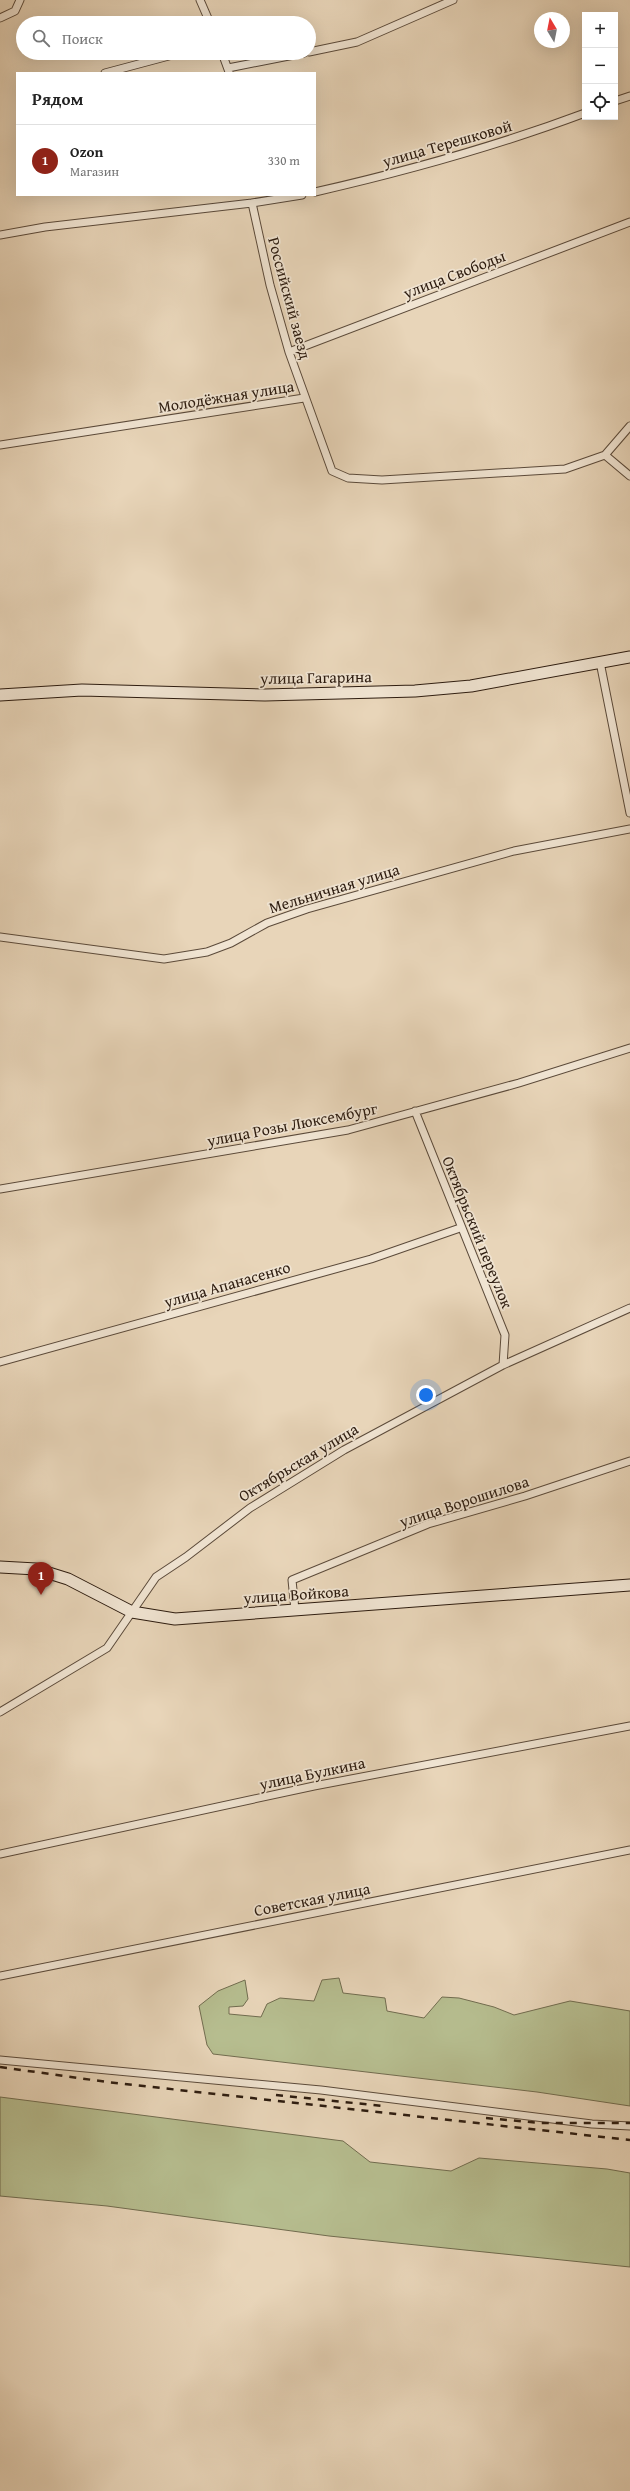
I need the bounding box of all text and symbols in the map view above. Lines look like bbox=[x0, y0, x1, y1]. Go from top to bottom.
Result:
north arrow bbox=[534, 12, 570, 48]
map controls bbox=[582, 12, 618, 120]
button: + bbox=[582, 12, 618, 48]
search box bbox=[16, 16, 316, 60]
icon: search bbox=[30, 27, 52, 49]
text: Поиск bbox=[62, 28, 103, 49]
button: − bbox=[582, 48, 618, 84]
button: locate bbox=[582, 84, 618, 120]
text: Рядом bbox=[32, 86, 83, 111]
street label: улица Терешковой bbox=[379, 113, 515, 173]
text: Ozon bbox=[70, 141, 103, 162]
text: 1 bbox=[42, 151, 48, 170]
text: 330 m bbox=[268, 151, 300, 170]
text: Магазин bbox=[70, 162, 119, 181]
street label: Российский заезд bbox=[262, 234, 318, 362]
street label: улица Свободы bbox=[399, 244, 509, 305]
street label: Молодёжная улица bbox=[156, 373, 296, 419]
street label: улица Гагарина bbox=[259, 664, 372, 690]
street label: Мельничная улица bbox=[266, 857, 403, 919]
street label: улица Розы Люксембург bbox=[204, 1096, 379, 1152]
street label: Октябрьский переулок bbox=[436, 1152, 520, 1312]
street label: улица Апанасенко bbox=[160, 1254, 293, 1314]
your location bbox=[416, 1385, 436, 1405]
street label: Октябрьская улица bbox=[233, 1416, 363, 1507]
street label: улица Ворошилова bbox=[395, 1469, 532, 1534]
pin: 1 bbox=[28, 1562, 54, 1595]
street label: улица Войкова bbox=[242, 1578, 350, 1610]
street label: улица Булкина bbox=[256, 1750, 367, 1796]
street label: Советская улица bbox=[252, 1876, 372, 1922]

